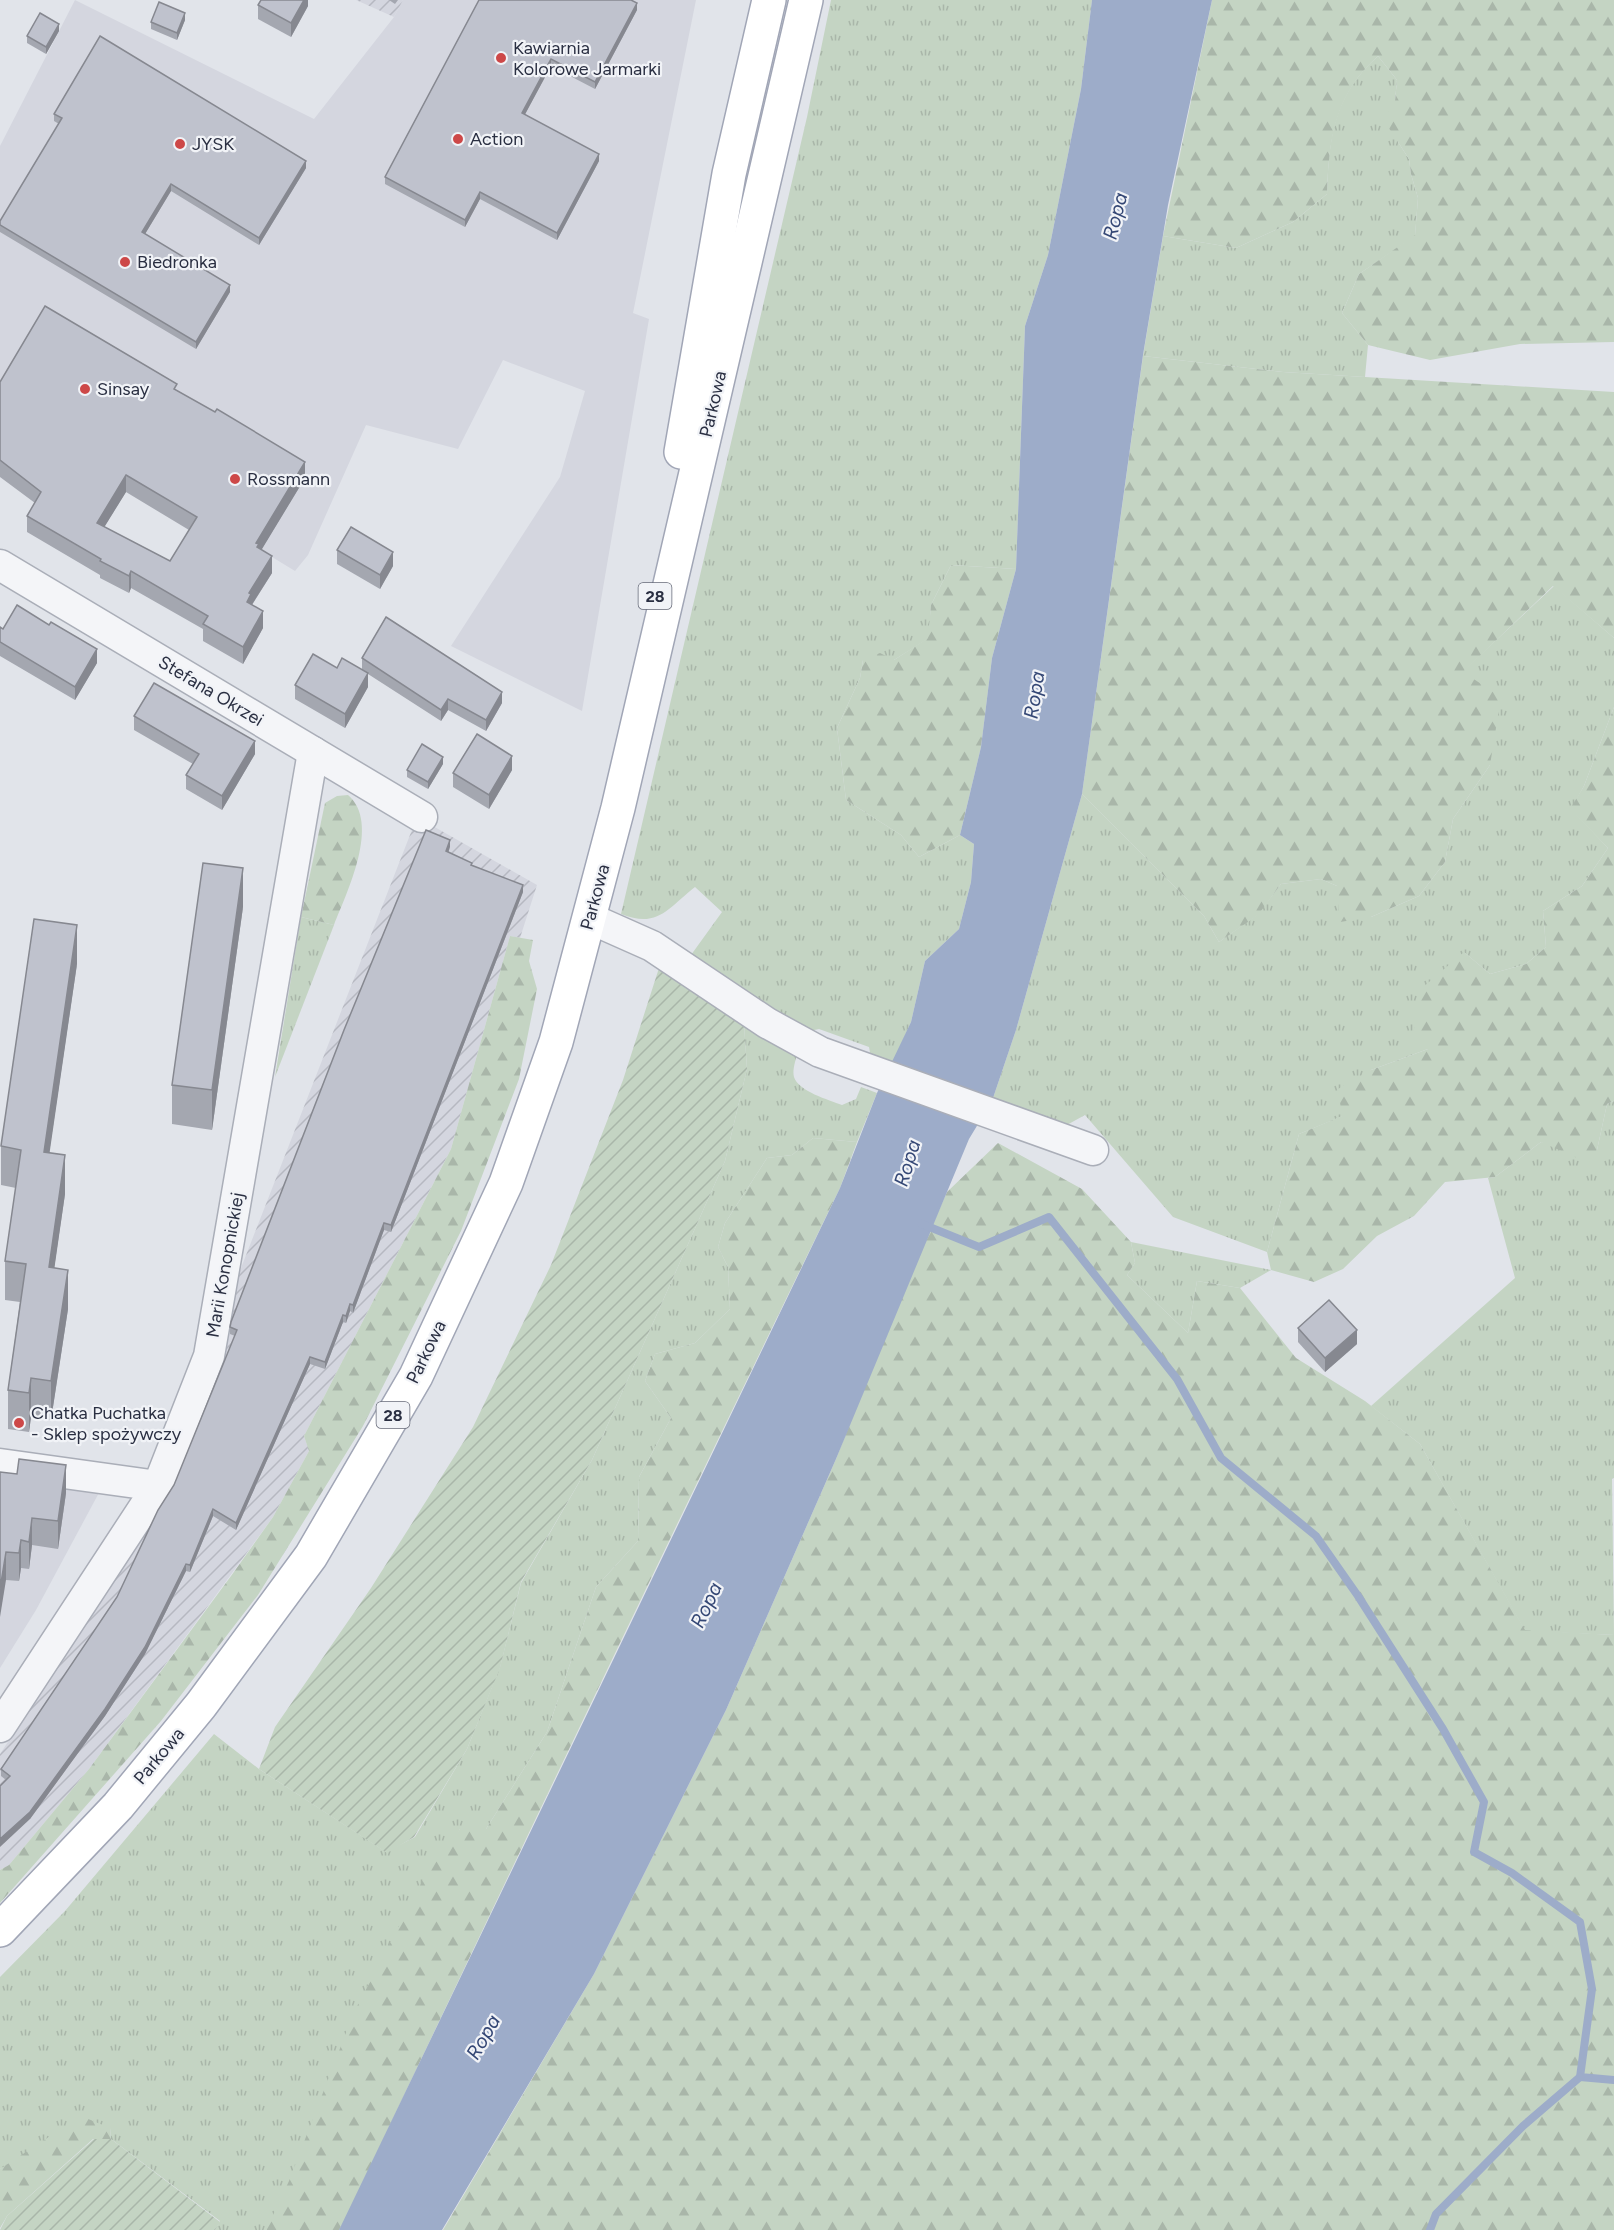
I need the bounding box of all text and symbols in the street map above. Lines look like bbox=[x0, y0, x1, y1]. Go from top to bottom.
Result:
place label: Kawiarnia Kolorowe Jarmarki bbox=[513, 37, 661, 80]
marker: Kawiarnia Kolorowe Jarmarki bbox=[494, 51, 508, 65]
place label: Action bbox=[470, 128, 523, 150]
marker: Action bbox=[451, 132, 465, 146]
place label: JYSK bbox=[192, 133, 234, 155]
marker: JYSK bbox=[173, 137, 187, 151]
water label: Ropa bbox=[1098, 190, 1132, 242]
place label: Biedronka bbox=[137, 251, 217, 273]
marker: Biedronka bbox=[118, 255, 132, 269]
street label: Parkowa bbox=[695, 369, 731, 439]
place label: Sinsay bbox=[97, 378, 150, 400]
marker: Sinsay bbox=[78, 382, 92, 396]
place label: Rossmann bbox=[247, 468, 330, 490]
marker: Rossmann bbox=[228, 472, 242, 486]
road number: 28 bbox=[638, 583, 672, 609]
street label: Stefana Okrzei bbox=[154, 651, 268, 731]
water label: Ropa bbox=[1018, 669, 1050, 720]
street label: Parkowa bbox=[576, 862, 614, 932]
water label: Ropa bbox=[889, 1136, 926, 1189]
street label: Marii Konopnickiej bbox=[201, 1191, 249, 1339]
street label: Parkowa bbox=[401, 1317, 451, 1387]
place label: Chatka Puchatka - Sklep spożywczy bbox=[31, 1402, 182, 1445]
road number: 28 bbox=[376, 1402, 410, 1428]
marker: Chatka Puchatka - Sklep spożywczy bbox=[12, 1416, 26, 1430]
water label: Ropa bbox=[685, 1578, 727, 1632]
street label: Parkowa bbox=[129, 1723, 189, 1789]
water label: Ropa bbox=[461, 2010, 505, 2064]

